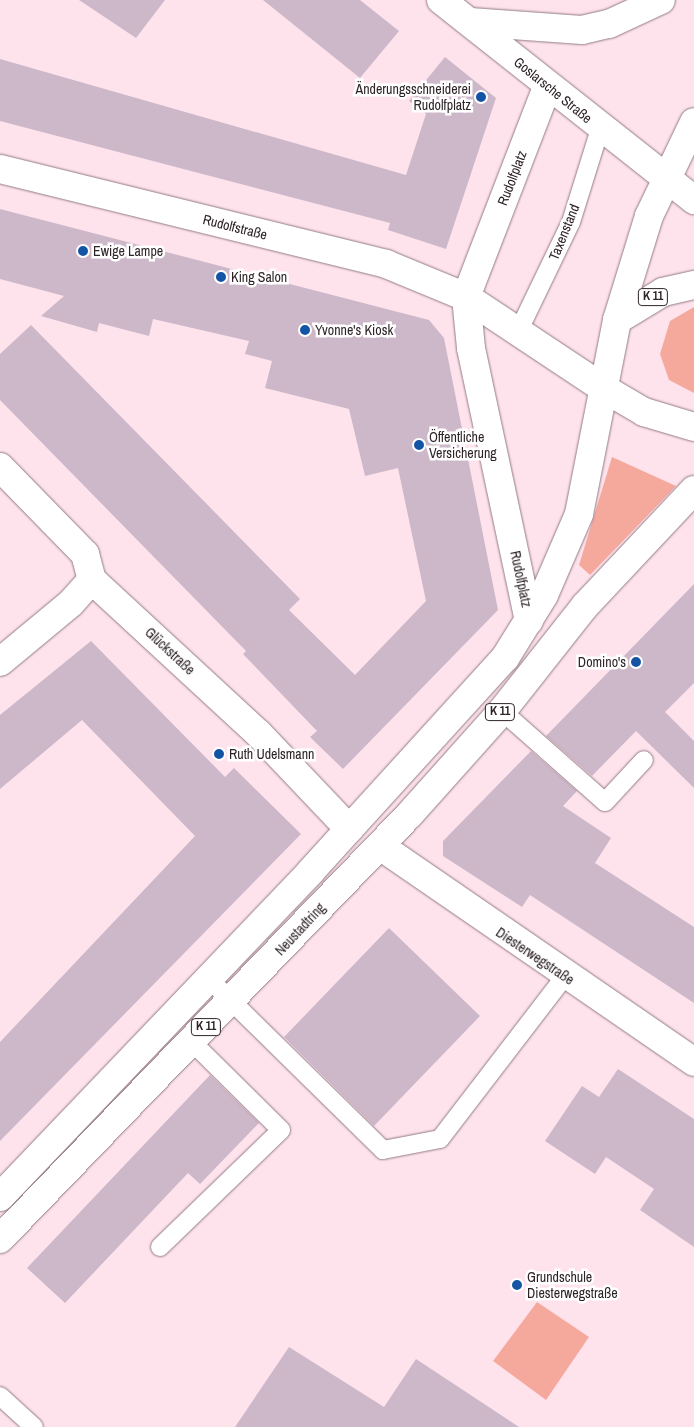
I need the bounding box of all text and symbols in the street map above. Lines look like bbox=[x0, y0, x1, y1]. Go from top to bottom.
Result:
street label: Goslarsche Straße bbox=[511, 53, 595, 127]
place label: Änderungsschneiderei Rudolfplatz bbox=[355, 81, 471, 114]
marker: Änderungsschneiderei Rudolfplatz bbox=[475, 91, 487, 103]
street label: Rudolfplatz bbox=[494, 148, 530, 208]
street label: Taxenstand bbox=[545, 202, 583, 262]
street label: Rudolfstraße bbox=[201, 211, 269, 243]
place label: Ewige Lampe bbox=[93, 243, 163, 259]
marker: Ewige Lampe bbox=[77, 245, 89, 257]
place label: King Salon bbox=[231, 269, 287, 285]
marker: King Salon bbox=[215, 271, 227, 283]
road number: K 11 bbox=[637, 288, 669, 306]
place label: Yvonne's Kiosk bbox=[315, 322, 393, 338]
marker: Yvonne's Kiosk bbox=[299, 324, 311, 336]
place label: Öffentliche Versicherung bbox=[429, 429, 497, 462]
marker: Öffentliche Versicherung bbox=[413, 439, 425, 451]
street label: Rudolfplatz bbox=[507, 549, 535, 609]
street label: Glückstraße bbox=[142, 624, 198, 678]
place label: Domino's bbox=[578, 654, 626, 670]
marker: Domino's bbox=[630, 656, 642, 668]
road number: K 11 bbox=[484, 702, 516, 722]
place label: Ruth Udelsmann bbox=[229, 746, 314, 762]
marker: Ruth Udelsmann bbox=[213, 748, 225, 760]
street label: Neustadtring bbox=[271, 899, 329, 959]
street label: Diesterwegstraße bbox=[493, 924, 577, 988]
road number: K 11 bbox=[190, 1018, 222, 1036]
place label: Grundschule Diesterwegstraße bbox=[527, 1269, 618, 1302]
marker: Grundschule Diesterwegstraße bbox=[511, 1279, 523, 1291]

